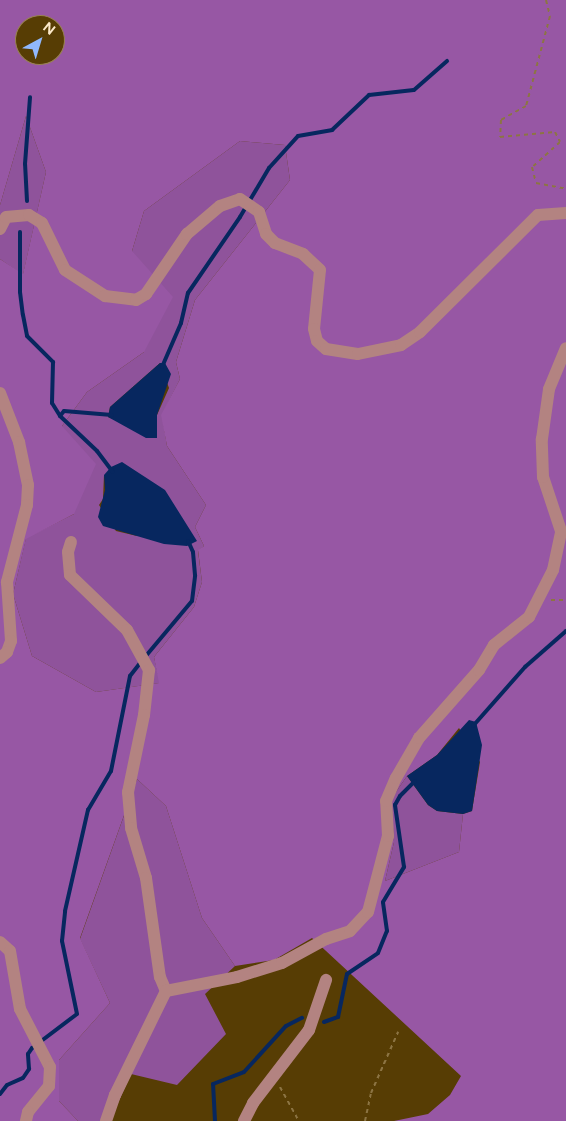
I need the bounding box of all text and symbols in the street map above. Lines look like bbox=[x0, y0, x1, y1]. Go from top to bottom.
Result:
north arrow bbox=[15, 15, 65, 65]
text: N bbox=[40, 19, 59, 39]

